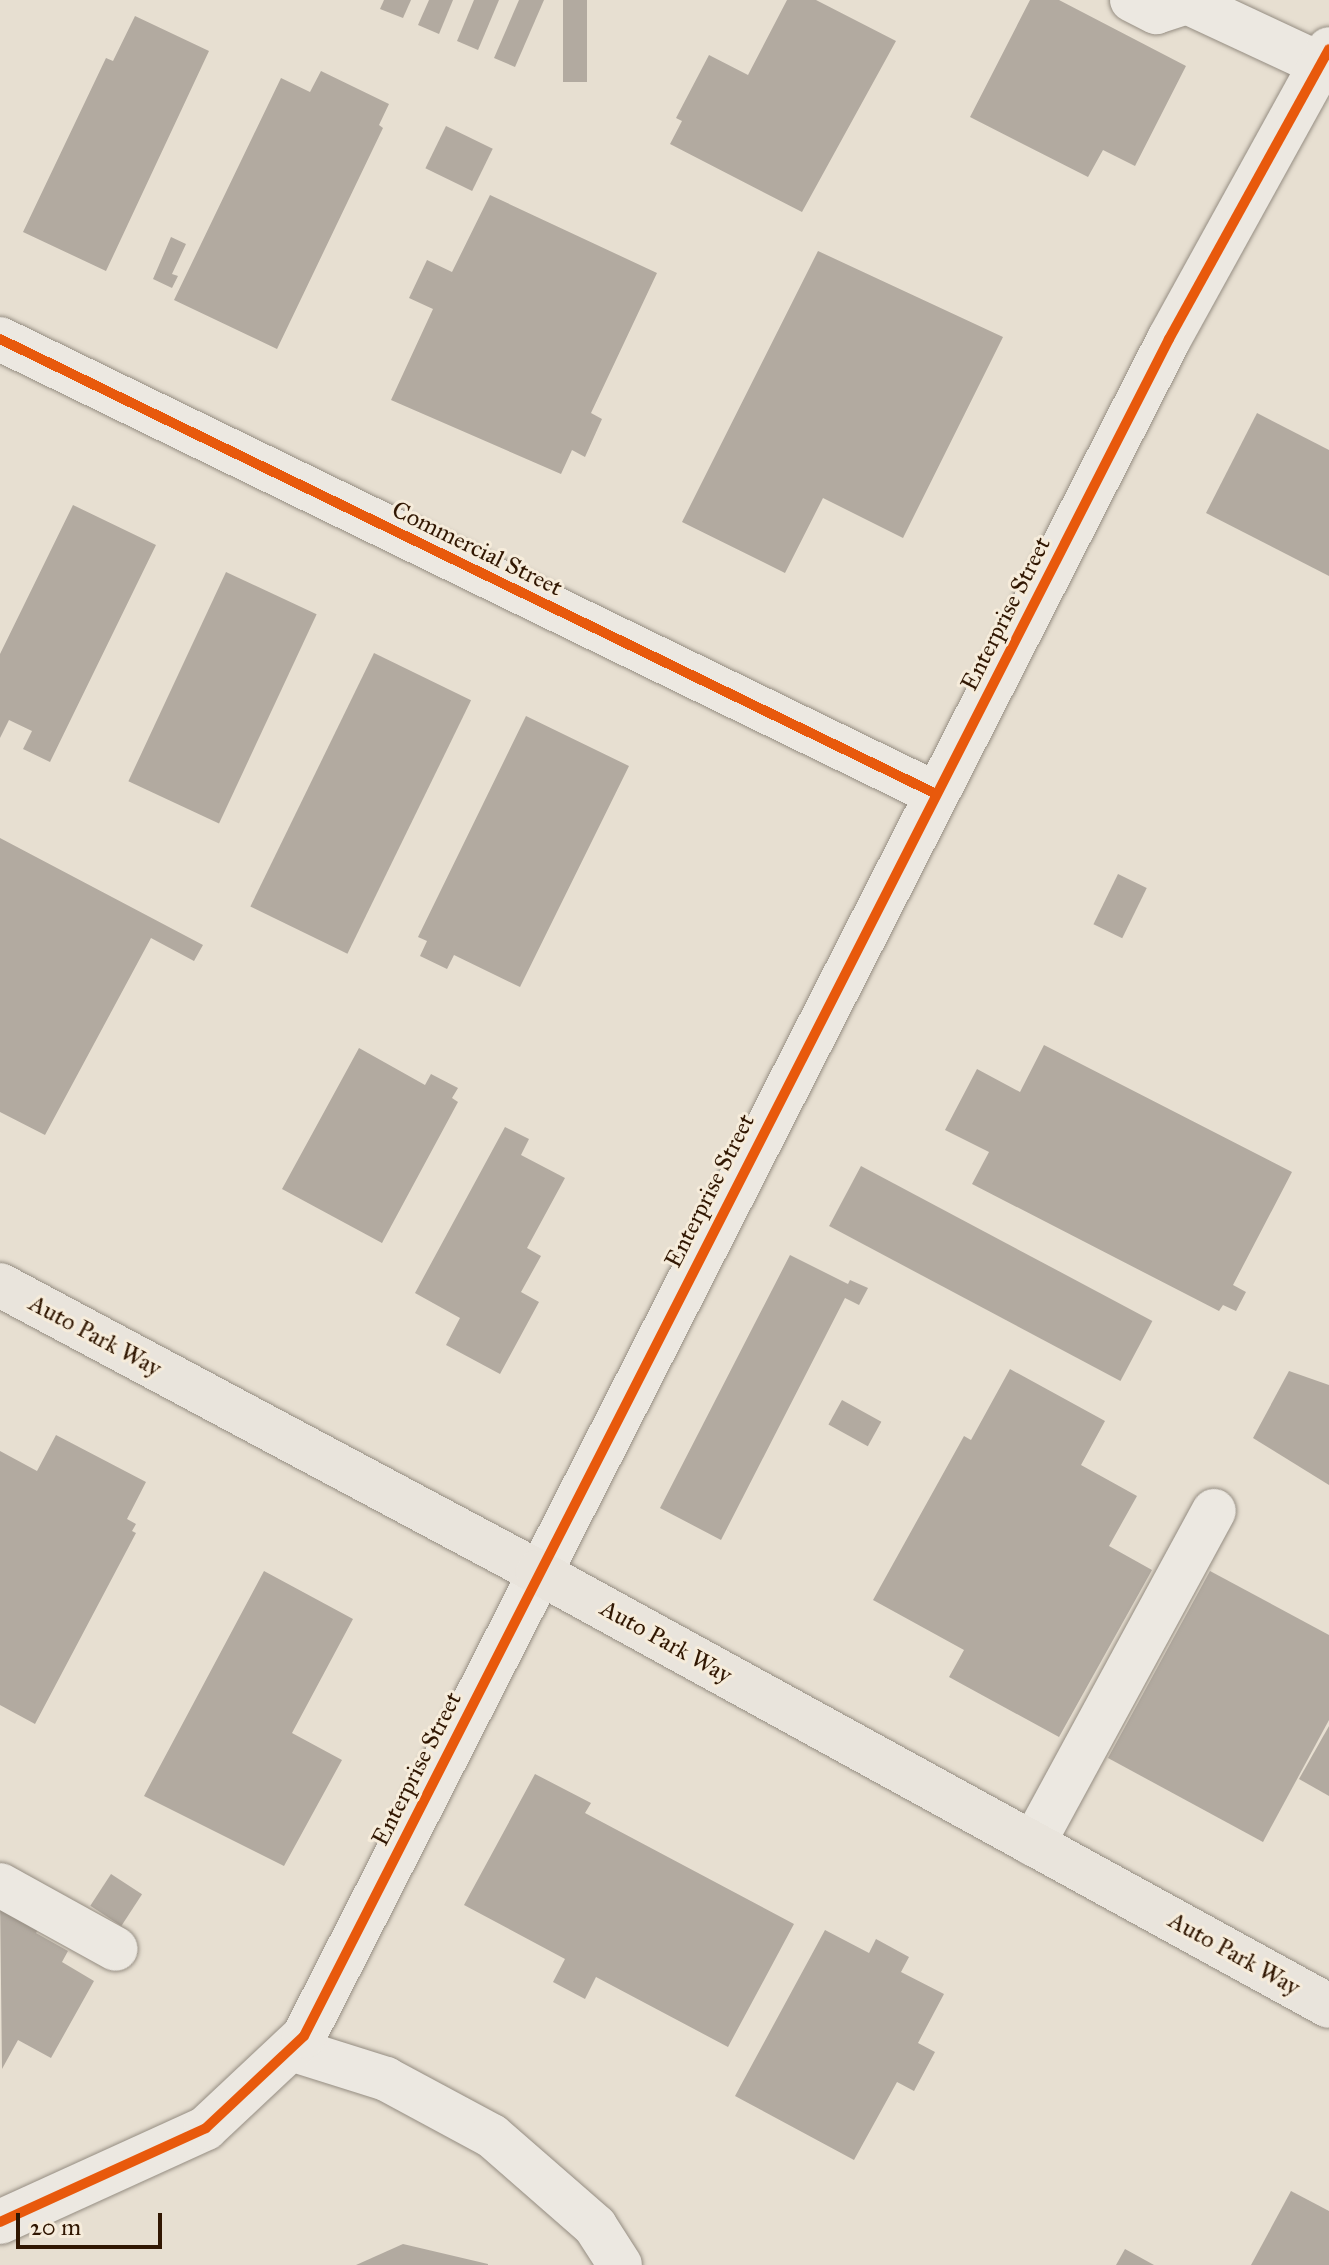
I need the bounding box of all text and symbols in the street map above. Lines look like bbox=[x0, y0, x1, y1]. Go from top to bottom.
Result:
street label: Commercial Street bbox=[387, 495, 567, 603]
street label: Enterprise Street bbox=[955, 532, 1057, 696]
street label: Enterprise Street bbox=[659, 1109, 761, 1273]
street label: Auto Park Way bbox=[24, 1289, 166, 1383]
street label: Auto Park Way bbox=[595, 1594, 737, 1690]
street label: Enterprise Street bbox=[366, 1687, 468, 1851]
street label: Auto Park Way bbox=[1163, 1906, 1305, 2002]
scale bar bbox=[20, 2197, 166, 2247]
text: 20 m bbox=[30, 2212, 81, 2242]

